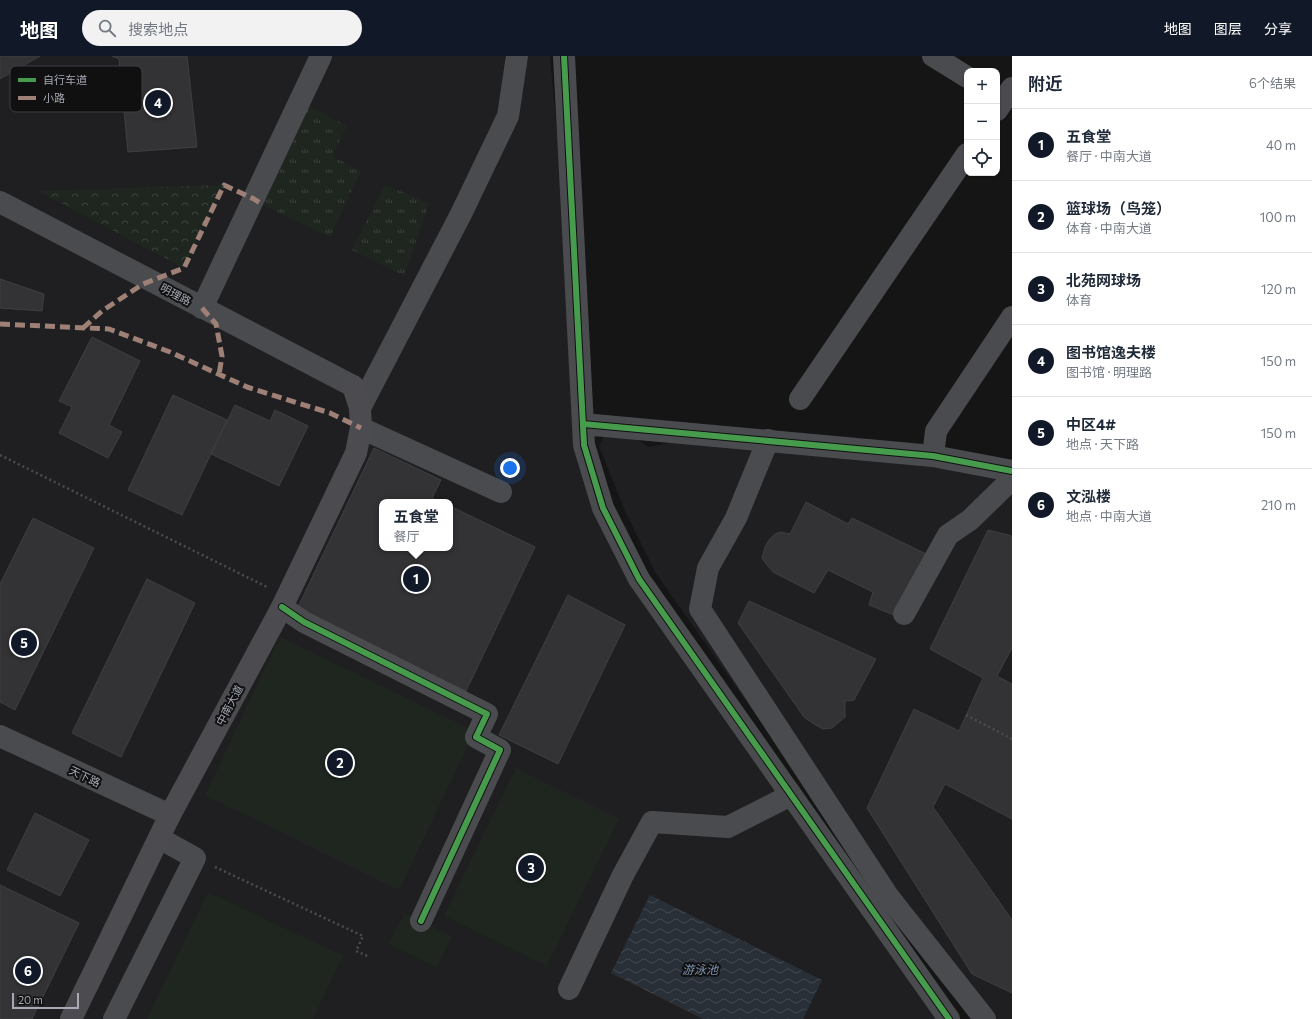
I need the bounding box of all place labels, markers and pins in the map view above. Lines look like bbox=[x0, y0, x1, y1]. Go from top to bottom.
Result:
pin: 4 bbox=[145, 88, 171, 118]
pin: 1 bbox=[403, 564, 429, 594]
pin: 5 bbox=[11, 628, 37, 658]
pin: 2 bbox=[327, 748, 353, 778]
pin: 3 bbox=[518, 853, 544, 883]
pin: 6 bbox=[15, 956, 41, 986]

